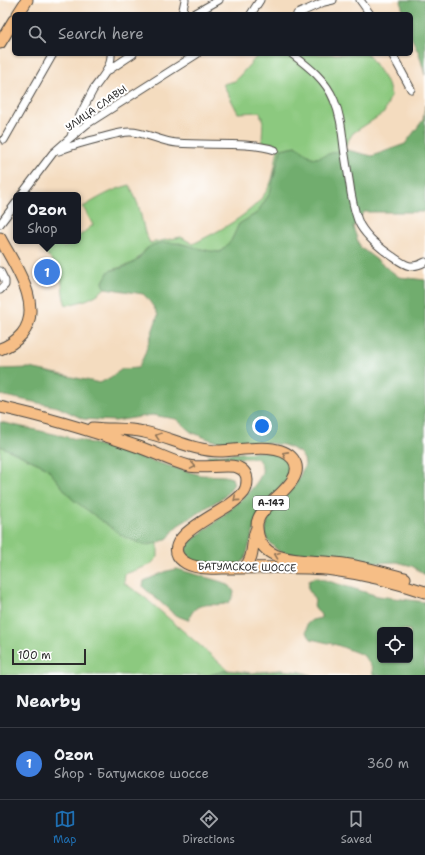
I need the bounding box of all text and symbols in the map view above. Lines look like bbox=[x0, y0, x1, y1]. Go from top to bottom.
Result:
search box bbox=[12, 12, 413, 56]
icon: search bbox=[26, 23, 48, 45]
text: Search here bbox=[58, 24, 144, 44]
street label: УЛИЦА СЛАВЫ bbox=[63, 82, 129, 134]
popup bbox=[13, 192, 81, 244]
text: Ozon bbox=[27, 200, 67, 220]
text: Shop bbox=[27, 220, 58, 237]
pin: 1 bbox=[34, 257, 60, 287]
your location bbox=[252, 416, 272, 436]
one-way arrow bbox=[155, 432, 162, 441]
one-way arrow bbox=[282, 451, 289, 458]
one-way arrow bbox=[189, 461, 196, 470]
one-way arrow bbox=[233, 495, 241, 502]
road number: А-147 bbox=[253, 496, 289, 510]
one-way arrow bbox=[274, 551, 281, 559]
street label: БАТУМСКОЕ ШОССЕ bbox=[198, 560, 296, 574]
map controls bbox=[377, 627, 413, 663]
button: locate bbox=[377, 627, 413, 663]
scale bar bbox=[12, 647, 86, 666]
text: 100 m bbox=[18, 648, 51, 663]
text: Nearby bbox=[16, 690, 81, 712]
text: Ozon bbox=[54, 745, 94, 765]
text: 1 bbox=[26, 755, 32, 772]
text: 360 m bbox=[367, 755, 409, 772]
text: Shop · Батумское шоссе bbox=[54, 765, 209, 782]
tab: Map bbox=[53, 808, 77, 847]
tab: Directions bbox=[182, 808, 235, 847]
tab: Saved bbox=[341, 808, 372, 847]

